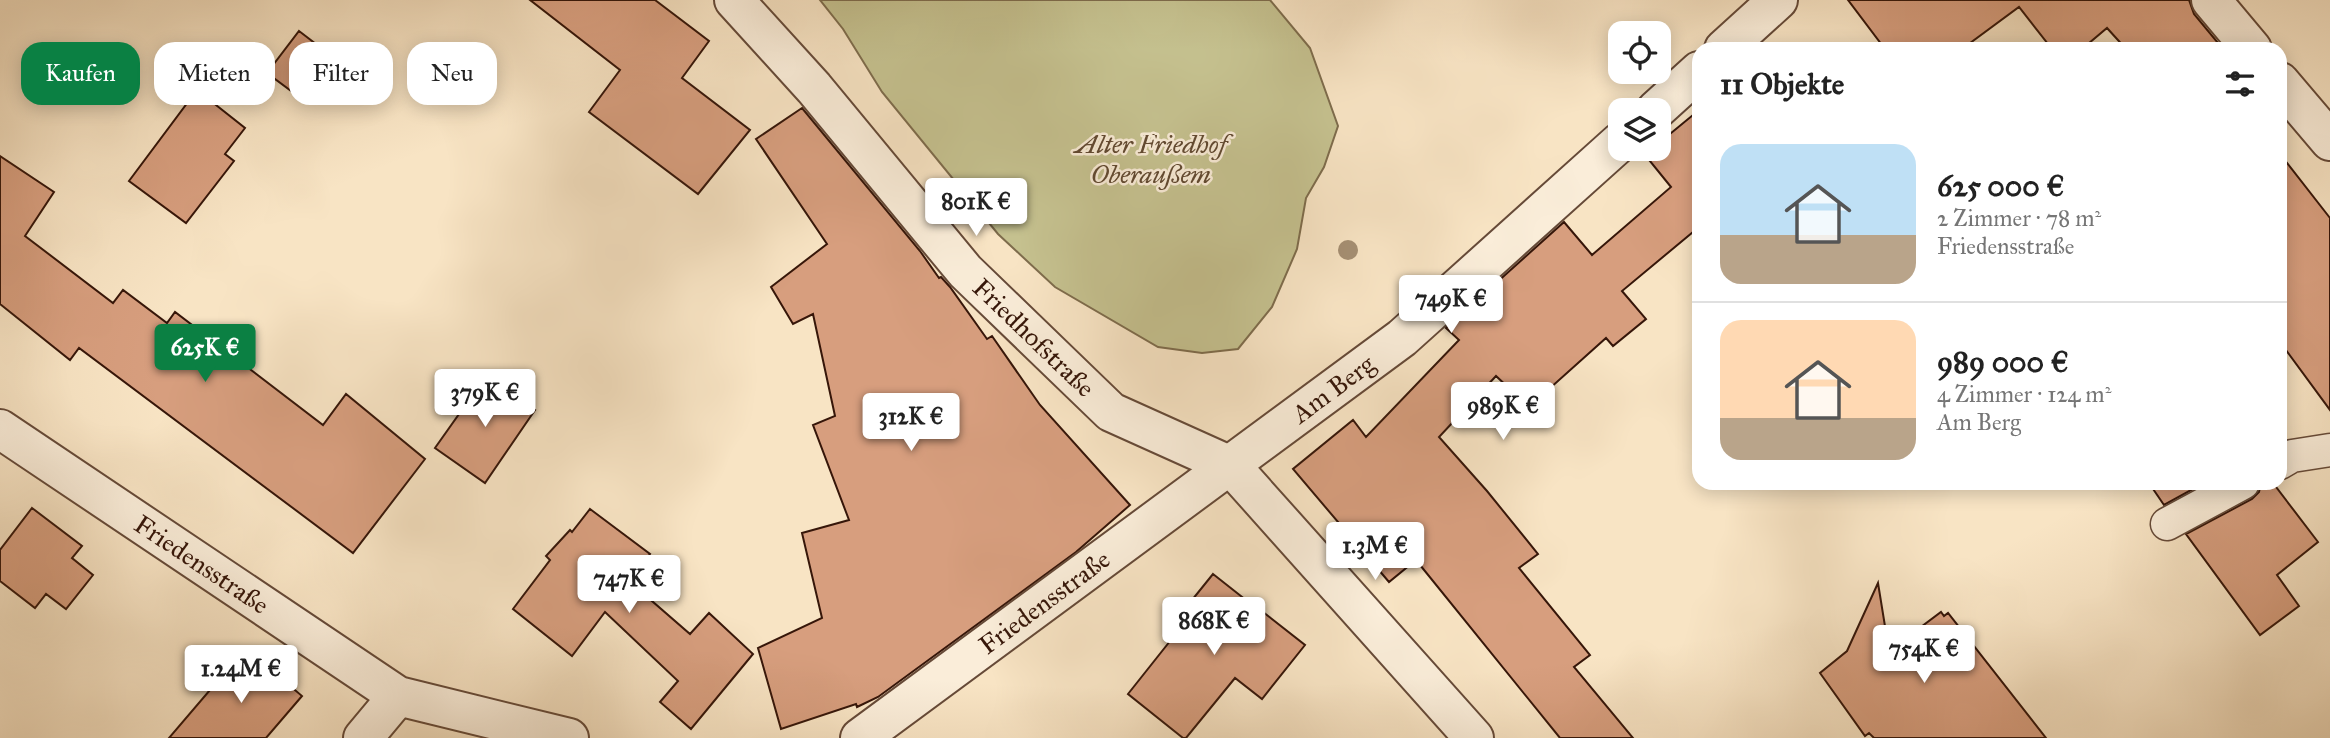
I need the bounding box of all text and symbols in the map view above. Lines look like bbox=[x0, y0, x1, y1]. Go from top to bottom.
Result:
map controls bbox=[1608, 21, 1671, 161]
button: locate bbox=[1608, 21, 1671, 84]
chip: Kaufen bbox=[21, 42, 140, 105]
chip: Mieten bbox=[154, 42, 275, 105]
chip: Filter bbox=[289, 42, 393, 105]
chip: Neu bbox=[407, 42, 497, 105]
icon: filters bbox=[2221, 65, 2259, 103]
text: 11 Objekte bbox=[1720, 66, 1844, 102]
button: layers bbox=[1608, 98, 1671, 161]
park label: Alter Friedhof Oberaußem bbox=[1072, 128, 1233, 190]
text: 625 000 € bbox=[1937, 168, 2064, 204]
icon: home bbox=[1776, 172, 1860, 256]
pin: 801K € bbox=[919, 178, 1033, 238]
text: 801K € bbox=[941, 187, 1011, 215]
text: 2 Zimmer · 78 m² bbox=[1937, 204, 2101, 232]
text: Friedensstraße bbox=[1937, 232, 2074, 260]
street label: Friedhofstraße bbox=[966, 271, 1102, 404]
pin: 749K € bbox=[1394, 276, 1508, 335]
text: 749K € bbox=[1415, 284, 1487, 312]
pin: 625K € bbox=[148, 324, 262, 384]
text: 625K € bbox=[171, 333, 239, 361]
text: 989 000 € bbox=[1937, 344, 2069, 380]
street label: Am Berg bbox=[1285, 347, 1381, 430]
icon: home bbox=[1776, 348, 1860, 432]
pin: 379K € bbox=[428, 370, 542, 429]
text: 379K € bbox=[450, 378, 520, 406]
text: 4 Zimmer · 124 m² bbox=[1937, 380, 2111, 408]
pin: 989K € bbox=[1446, 382, 1560, 442]
text: 989K € bbox=[1467, 391, 1539, 419]
pin: 312K € bbox=[854, 393, 968, 453]
text: 312K € bbox=[879, 402, 943, 430]
text: Am Berg bbox=[1937, 408, 2021, 436]
street label: Friedensstraße bbox=[128, 508, 275, 621]
pin: 1.3M € bbox=[1318, 522, 1432, 582]
text: 1.3M € bbox=[1342, 531, 1408, 559]
street label: Friedensstraße bbox=[972, 543, 1116, 661]
pin: 747K € bbox=[572, 556, 686, 615]
text: 747K € bbox=[593, 564, 665, 592]
pin: 868K € bbox=[1157, 598, 1271, 657]
text: 868K € bbox=[1178, 606, 1250, 634]
pin: 754K € bbox=[1867, 626, 1981, 685]
text: 754K € bbox=[1889, 634, 1959, 662]
pin: 1.24M € bbox=[176, 646, 306, 705]
text: 1.24M € bbox=[201, 654, 281, 682]

